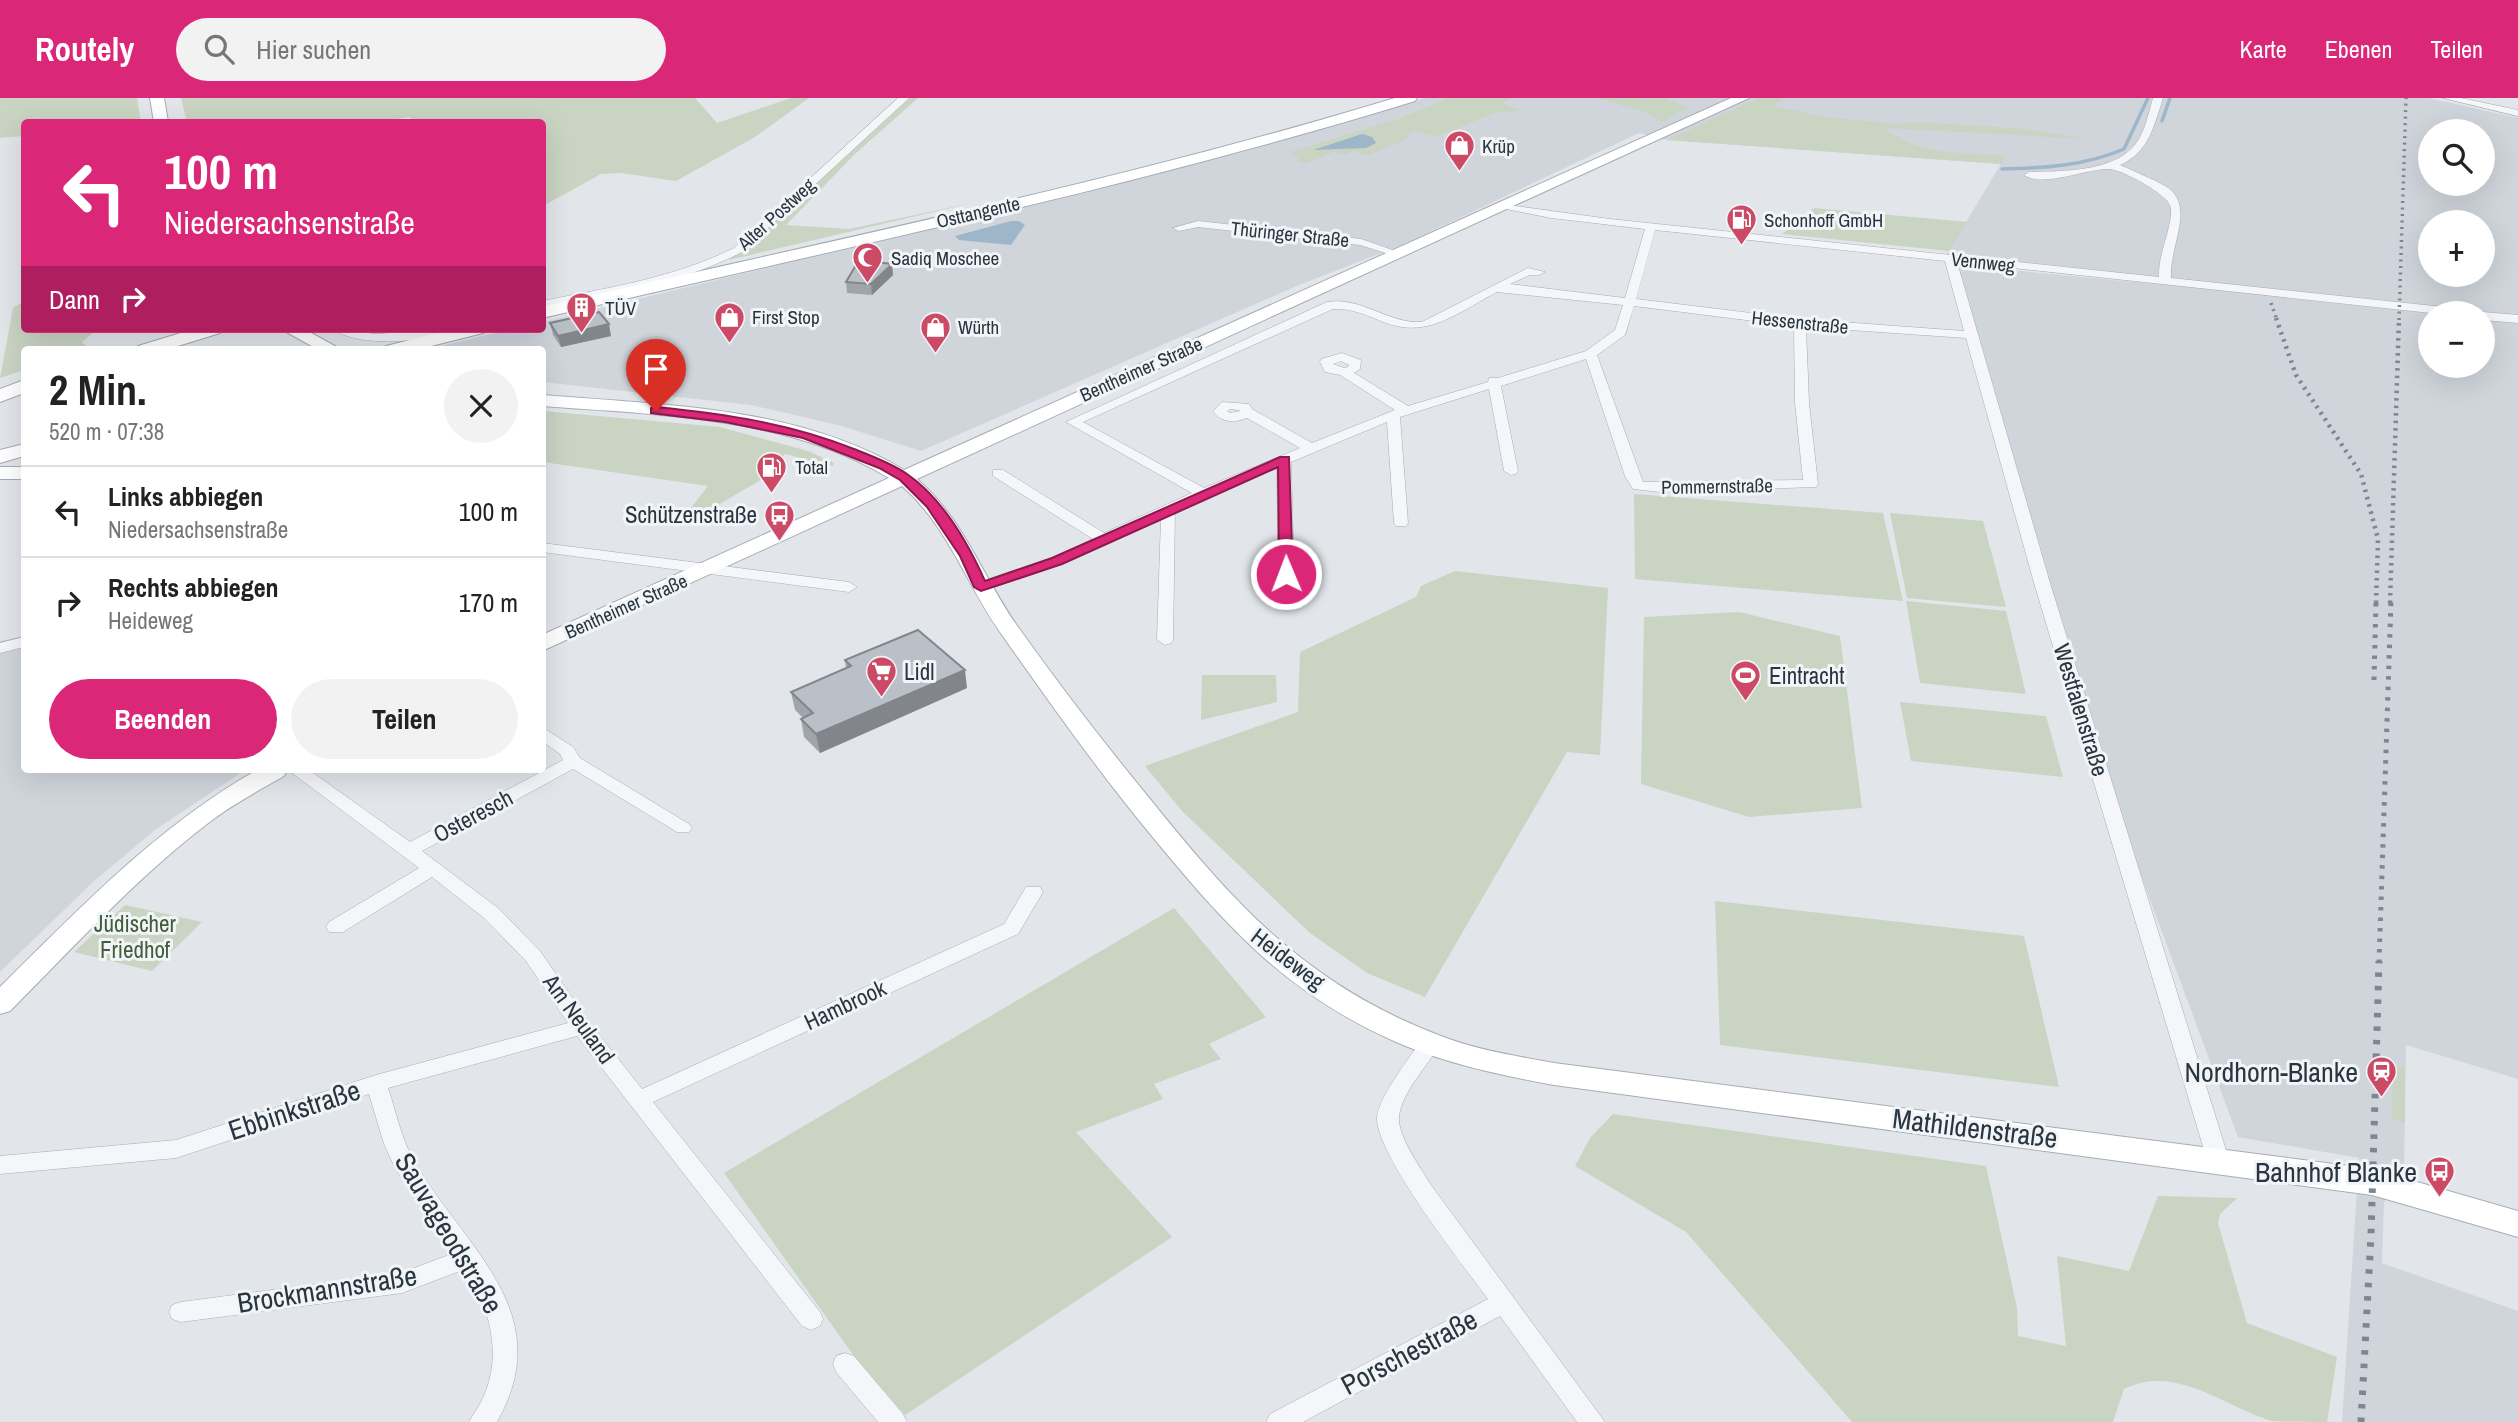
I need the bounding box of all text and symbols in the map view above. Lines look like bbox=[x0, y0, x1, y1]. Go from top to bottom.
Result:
search box bbox=[176, 18, 666, 81]
text: Routely bbox=[35, 27, 134, 71]
icon: search bbox=[200, 30, 238, 68]
text: Hier suchen bbox=[256, 32, 371, 67]
text: Karte bbox=[2240, 33, 2287, 65]
text: Ebenen bbox=[2325, 33, 2392, 65]
text: Teilen bbox=[2430, 33, 2483, 65]
map controls bbox=[2418, 119, 2495, 378]
button: search bbox=[2418, 119, 2495, 196]
shop icon: Krüp bbox=[1442, 129, 1476, 173]
place label: Krüp bbox=[1482, 133, 1515, 159]
text: 100 m bbox=[164, 138, 278, 204]
icon: left bbox=[49, 147, 140, 238]
street label: Alter Postweg bbox=[731, 172, 821, 256]
street label: Osttangente bbox=[934, 190, 1022, 234]
text: Niedersachsenstraße bbox=[164, 201, 415, 244]
fuel station icon: Schonhoff GmbH bbox=[1724, 203, 1758, 247]
place label: Schonhoff GmbH bbox=[1764, 207, 1883, 233]
button: + bbox=[2418, 210, 2495, 287]
street label: Thüringer Straße bbox=[1230, 215, 1350, 253]
mosque icon: Sadiq Moschee bbox=[851, 241, 885, 285]
place label: Sadiq Moschee bbox=[891, 245, 999, 271]
street label: Vennweg bbox=[1950, 246, 2017, 278]
icon: right bbox=[114, 280, 152, 318]
text: Dann bbox=[49, 282, 100, 317]
building icon: TÜV bbox=[565, 291, 599, 335]
place label: TÜV bbox=[605, 295, 637, 321]
shop icon: First Stop bbox=[712, 300, 746, 344]
button: − bbox=[2418, 301, 2495, 378]
place label: First Stop bbox=[752, 304, 820, 330]
street label: Hessenstraße bbox=[1750, 304, 1850, 340]
shop icon: Würth bbox=[918, 310, 952, 354]
place label: Würth bbox=[958, 314, 999, 340]
street label: Bentheimer Straße bbox=[1076, 330, 1206, 408]
pin bbox=[626, 339, 686, 411]
icon: arrive bbox=[637, 350, 675, 388]
text: 2 Min. bbox=[49, 362, 147, 418]
button: close bbox=[444, 369, 518, 443]
text: 520 m · 07:38 bbox=[49, 416, 164, 447]
fuel station icon: Total bbox=[755, 450, 789, 494]
place label: Total bbox=[795, 454, 828, 480]
street label: Pommernstraße bbox=[1661, 472, 1773, 500]
text: Links abbiegen bbox=[108, 479, 263, 514]
icon: left bbox=[49, 493, 87, 531]
text: 100 m bbox=[459, 494, 518, 529]
bus stop icon: Schützenstraße bbox=[763, 498, 797, 542]
place label: Schützenstraße bbox=[625, 499, 757, 530]
text: Niedersachsenstraße bbox=[108, 514, 288, 545]
position arrow bbox=[1249, 537, 1323, 611]
street label: Bentheimer Straße bbox=[561, 567, 691, 645]
text: Rechts abbiegen bbox=[108, 570, 279, 605]
icon: right bbox=[49, 584, 87, 622]
text: 170 m bbox=[459, 585, 518, 620]
text: Heideweg bbox=[108, 605, 193, 636]
street label: Westfalenstraße bbox=[2047, 640, 2116, 780]
supermarket icon: Lidl bbox=[864, 655, 898, 699]
place label: Lidl bbox=[904, 656, 934, 687]
sports icon: Eintracht bbox=[1729, 659, 1763, 703]
place label: Eintracht bbox=[1769, 660, 1845, 691]
button: Beenden bbox=[49, 679, 277, 759]
button: Teilen bbox=[291, 679, 518, 759]
street label: Osteresch bbox=[428, 782, 518, 849]
park label: Jüdischer Friedhof bbox=[94, 908, 177, 965]
street label: Heideweg bbox=[1245, 921, 1332, 997]
street label: Am Neuland bbox=[536, 967, 622, 1070]
street label: Hambrook bbox=[799, 972, 891, 1037]
place label: Nordhorn-Blanke bbox=[2184, 1053, 2358, 1091]
station icon: Nordhorn-Blanke bbox=[2364, 1055, 2398, 1099]
street label: Ebbinkstraße bbox=[223, 1071, 365, 1149]
street label: Mathildenstraße bbox=[1890, 1099, 2060, 1157]
street label: Sauvageodstraße bbox=[386, 1146, 512, 1320]
place label: Bahnhof Blanke bbox=[2255, 1153, 2417, 1191]
bus stop icon: Bahnhof Blanke bbox=[2423, 1155, 2457, 1199]
street label: Brockmannstraße bbox=[235, 1256, 419, 1322]
street label: Porschestraße bbox=[1334, 1300, 1484, 1404]

